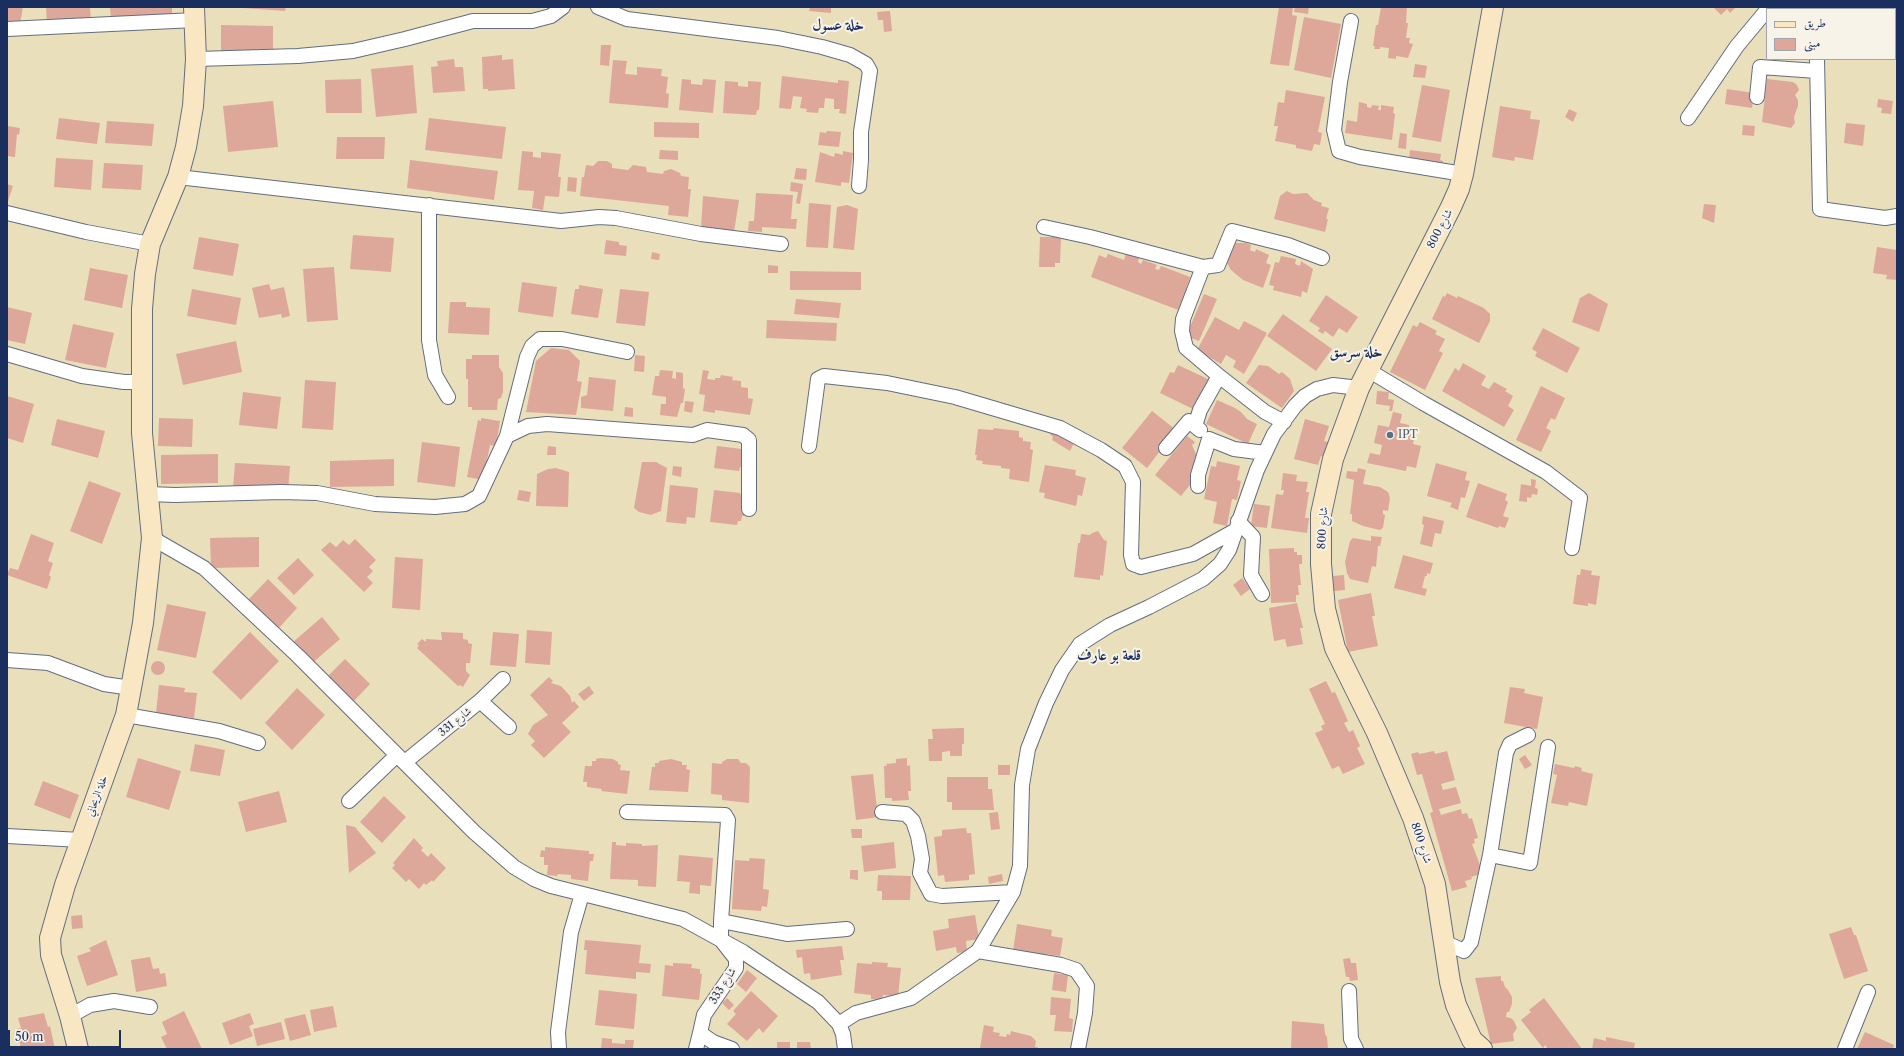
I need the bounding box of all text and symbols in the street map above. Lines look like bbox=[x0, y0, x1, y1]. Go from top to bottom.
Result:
legend bbox=[1766, 8, 1896, 60]
text: طريق bbox=[1804, 15, 1826, 30]
district label: خلة عسول bbox=[812, 17, 864, 35]
text: مبنى bbox=[1804, 35, 1820, 50]
street label: شارع 800 bbox=[1424, 207, 1456, 251]
district label: خلة سرسق bbox=[1330, 344, 1382, 362]
place label: IPT bbox=[1398, 428, 1418, 442]
marker: IPT bbox=[1385, 430, 1395, 440]
street label: شارع 800 bbox=[1315, 506, 1331, 550]
district label: قلعة بو عارف bbox=[1077, 647, 1141, 665]
street label: شارع 331 bbox=[436, 705, 474, 739]
street label: خلة الريحاني bbox=[84, 774, 110, 818]
street label: شارع 800 bbox=[1408, 821, 1434, 865]
street label: شارع 333 bbox=[707, 965, 739, 1007]
scale bar bbox=[10, 1022, 123, 1048]
text: 50 m bbox=[15, 1029, 44, 1044]

